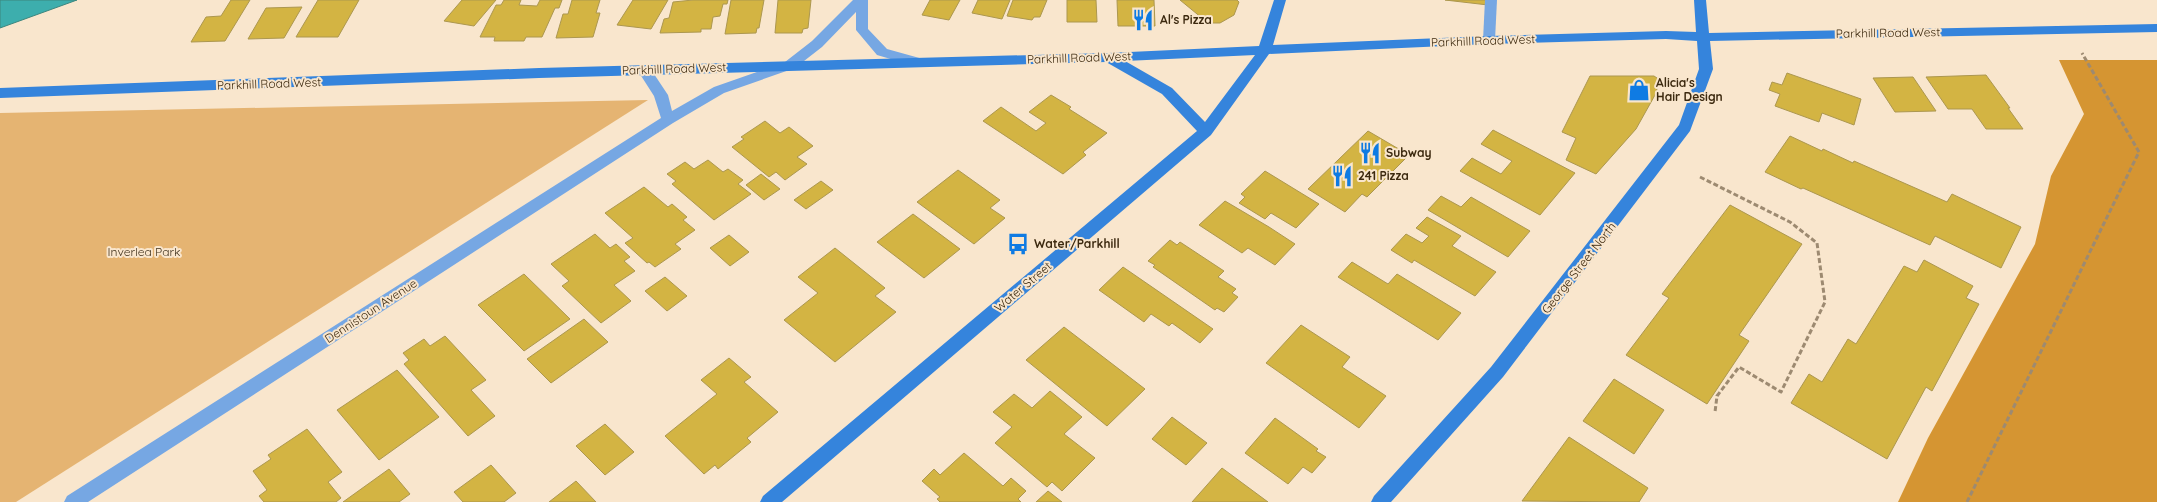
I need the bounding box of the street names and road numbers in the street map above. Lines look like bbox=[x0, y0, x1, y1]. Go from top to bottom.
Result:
street label: Parkhill Road West bbox=[1836, 24, 1940, 41]
street label: Parkhill Road West bbox=[1431, 31, 1535, 50]
street label: Parkhill Road West bbox=[1027, 48, 1131, 67]
street label: Parkhill Road West bbox=[622, 59, 726, 78]
street label: Parkhill Road West bbox=[217, 74, 321, 93]
street label: George Street North bbox=[1538, 219, 1619, 316]
street label: Water Street bbox=[991, 258, 1054, 315]
street label: Dennistoun Avenue bbox=[322, 275, 420, 346]

